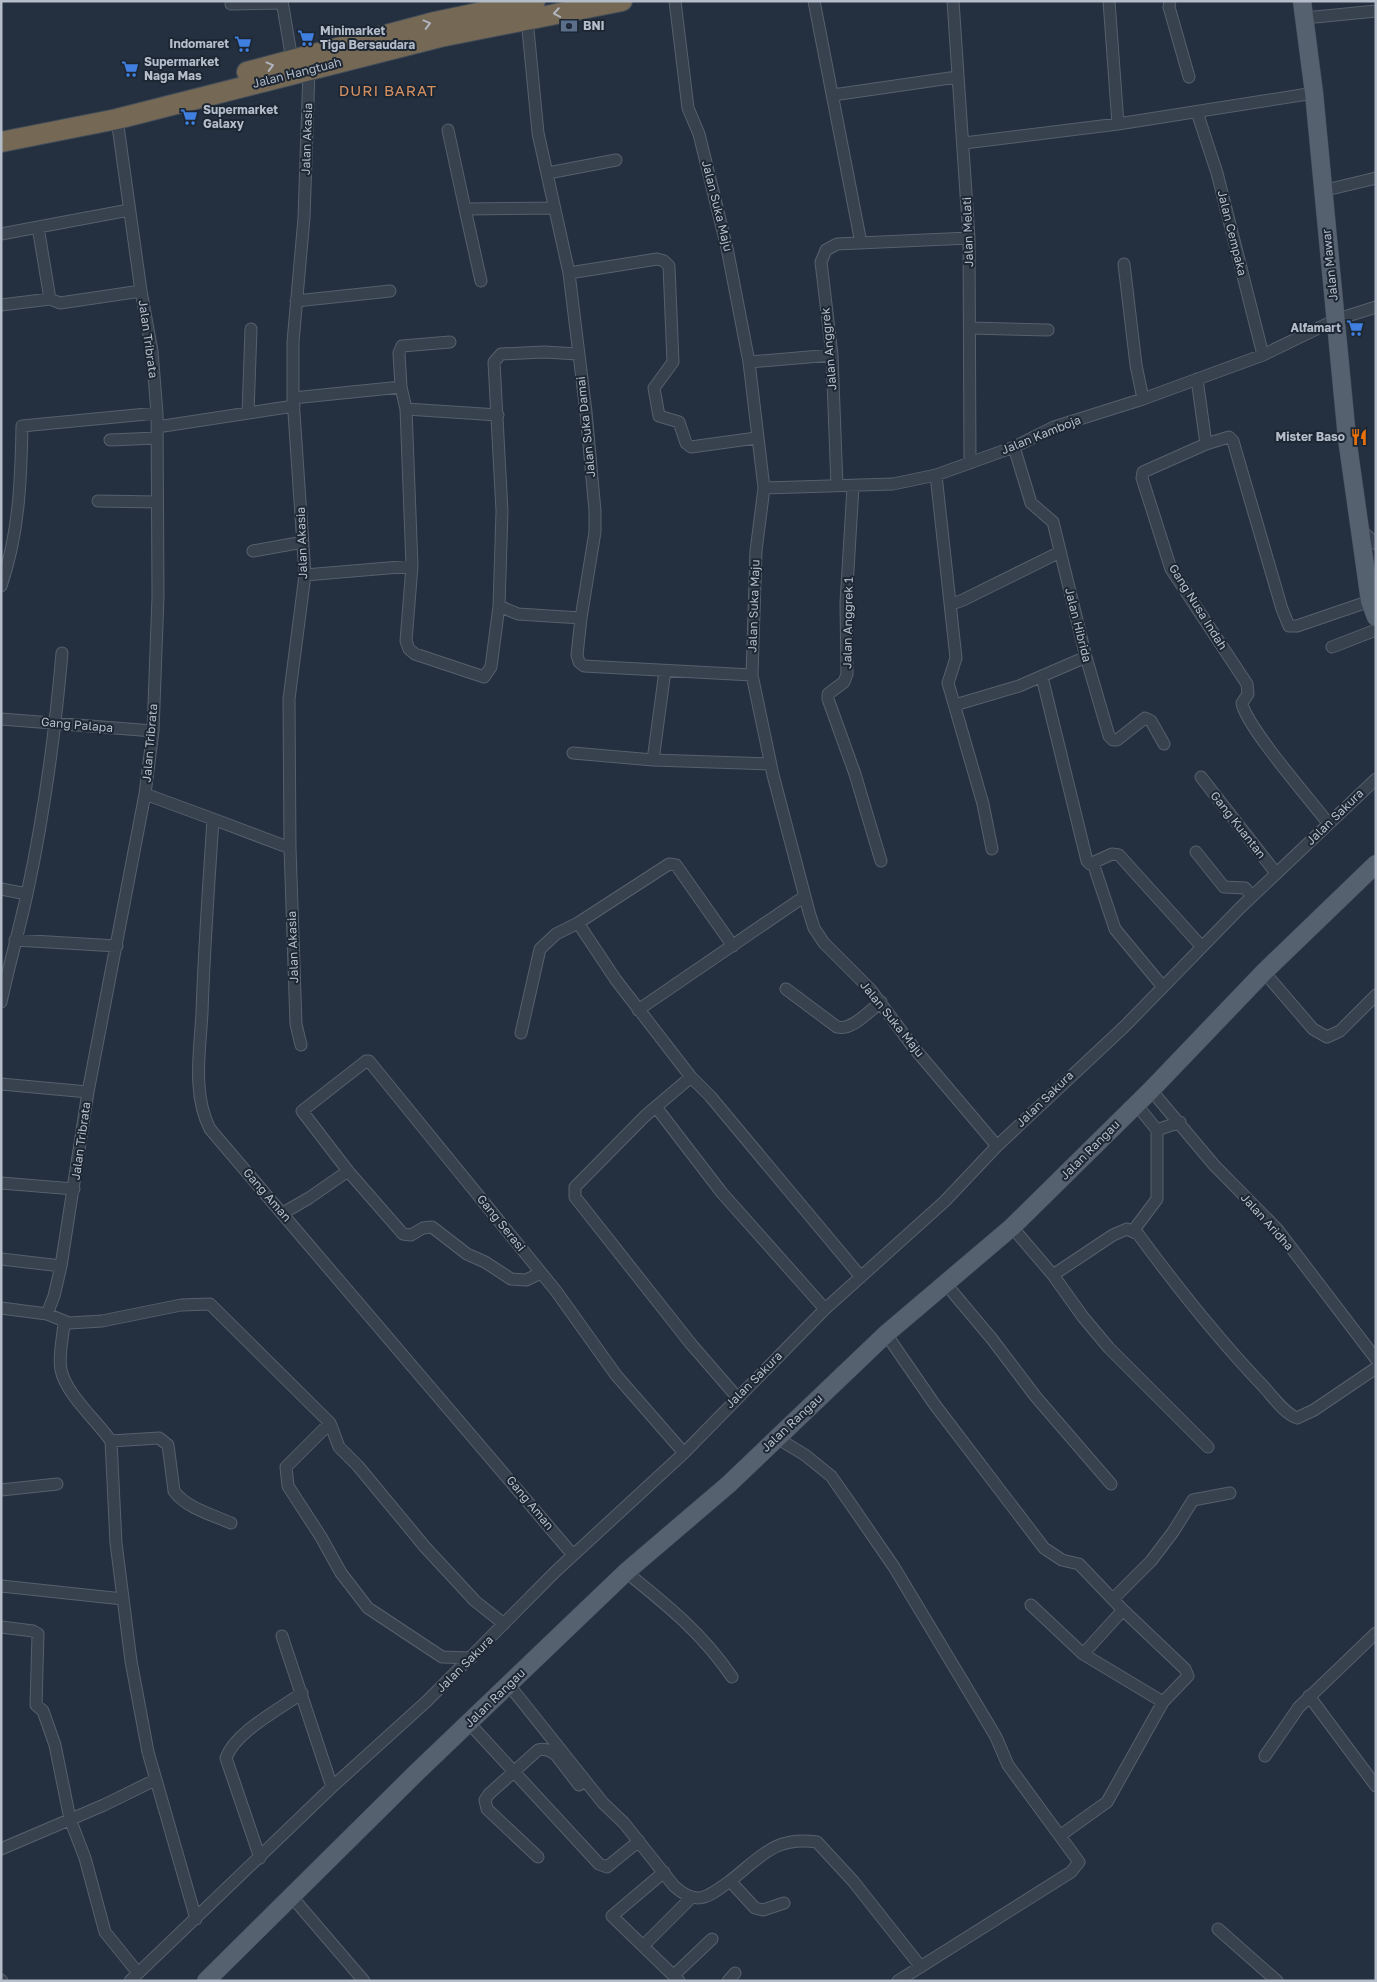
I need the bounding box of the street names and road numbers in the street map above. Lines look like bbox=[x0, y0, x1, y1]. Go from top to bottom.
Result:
street label: Jalan Hangtuah bbox=[251, 54, 343, 91]
street label: Jalan Akasia bbox=[298, 103, 315, 175]
street label: Jalan Suka Maju bbox=[699, 159, 736, 253]
street label: Jalan Cempaka bbox=[1215, 188, 1250, 277]
street label: Jalan Melati bbox=[959, 197, 976, 267]
street label: Jalan Mawar bbox=[1318, 228, 1341, 302]
street label: Jalan Tribrata bbox=[136, 299, 161, 379]
street label: Jalan Anggrek bbox=[817, 307, 840, 391]
street label: Jalan Suka Damai bbox=[573, 376, 598, 478]
street label: Jalan Kamboja bbox=[999, 412, 1083, 457]
street label: Jalan Akasia bbox=[293, 507, 310, 579]
street label: Jalan Suka Maju bbox=[744, 559, 763, 653]
street label: Gang Nusa Indah bbox=[1166, 561, 1231, 652]
street label: Jalan Anggrek 1 bbox=[839, 577, 856, 669]
street label: Jalan Hibrida bbox=[1062, 586, 1095, 664]
street label: Jalan Tribrata bbox=[139, 703, 160, 783]
street label: Gang Palapa bbox=[40, 714, 114, 735]
street label: Jalan Sakura bbox=[1303, 785, 1367, 848]
street label: Gang Kuantan bbox=[1207, 788, 1269, 861]
street label: Jalan Akasia bbox=[284, 911, 301, 983]
street label: Jalan Suka Maju bbox=[857, 978, 928, 1060]
street label: Jalan Sakura bbox=[1013, 1067, 1077, 1130]
street label: Jalan Tribrata bbox=[68, 1101, 93, 1181]
street label: Jalan Rangau bbox=[1057, 1117, 1123, 1183]
street label: Gang Aman bbox=[240, 1165, 295, 1224]
street label: Jalan Aridha bbox=[1238, 1190, 1297, 1253]
street label: Gang Serasi bbox=[474, 1191, 529, 1254]
street label: Jalan Sakura bbox=[722, 1348, 785, 1411]
street label: Jalan Rangau bbox=[758, 1391, 825, 1455]
street label: Gang Aman bbox=[503, 1473, 557, 1533]
street label: Jalan Sakura bbox=[433, 1632, 496, 1695]
street label: Jalan Rangau bbox=[461, 1665, 528, 1730]

